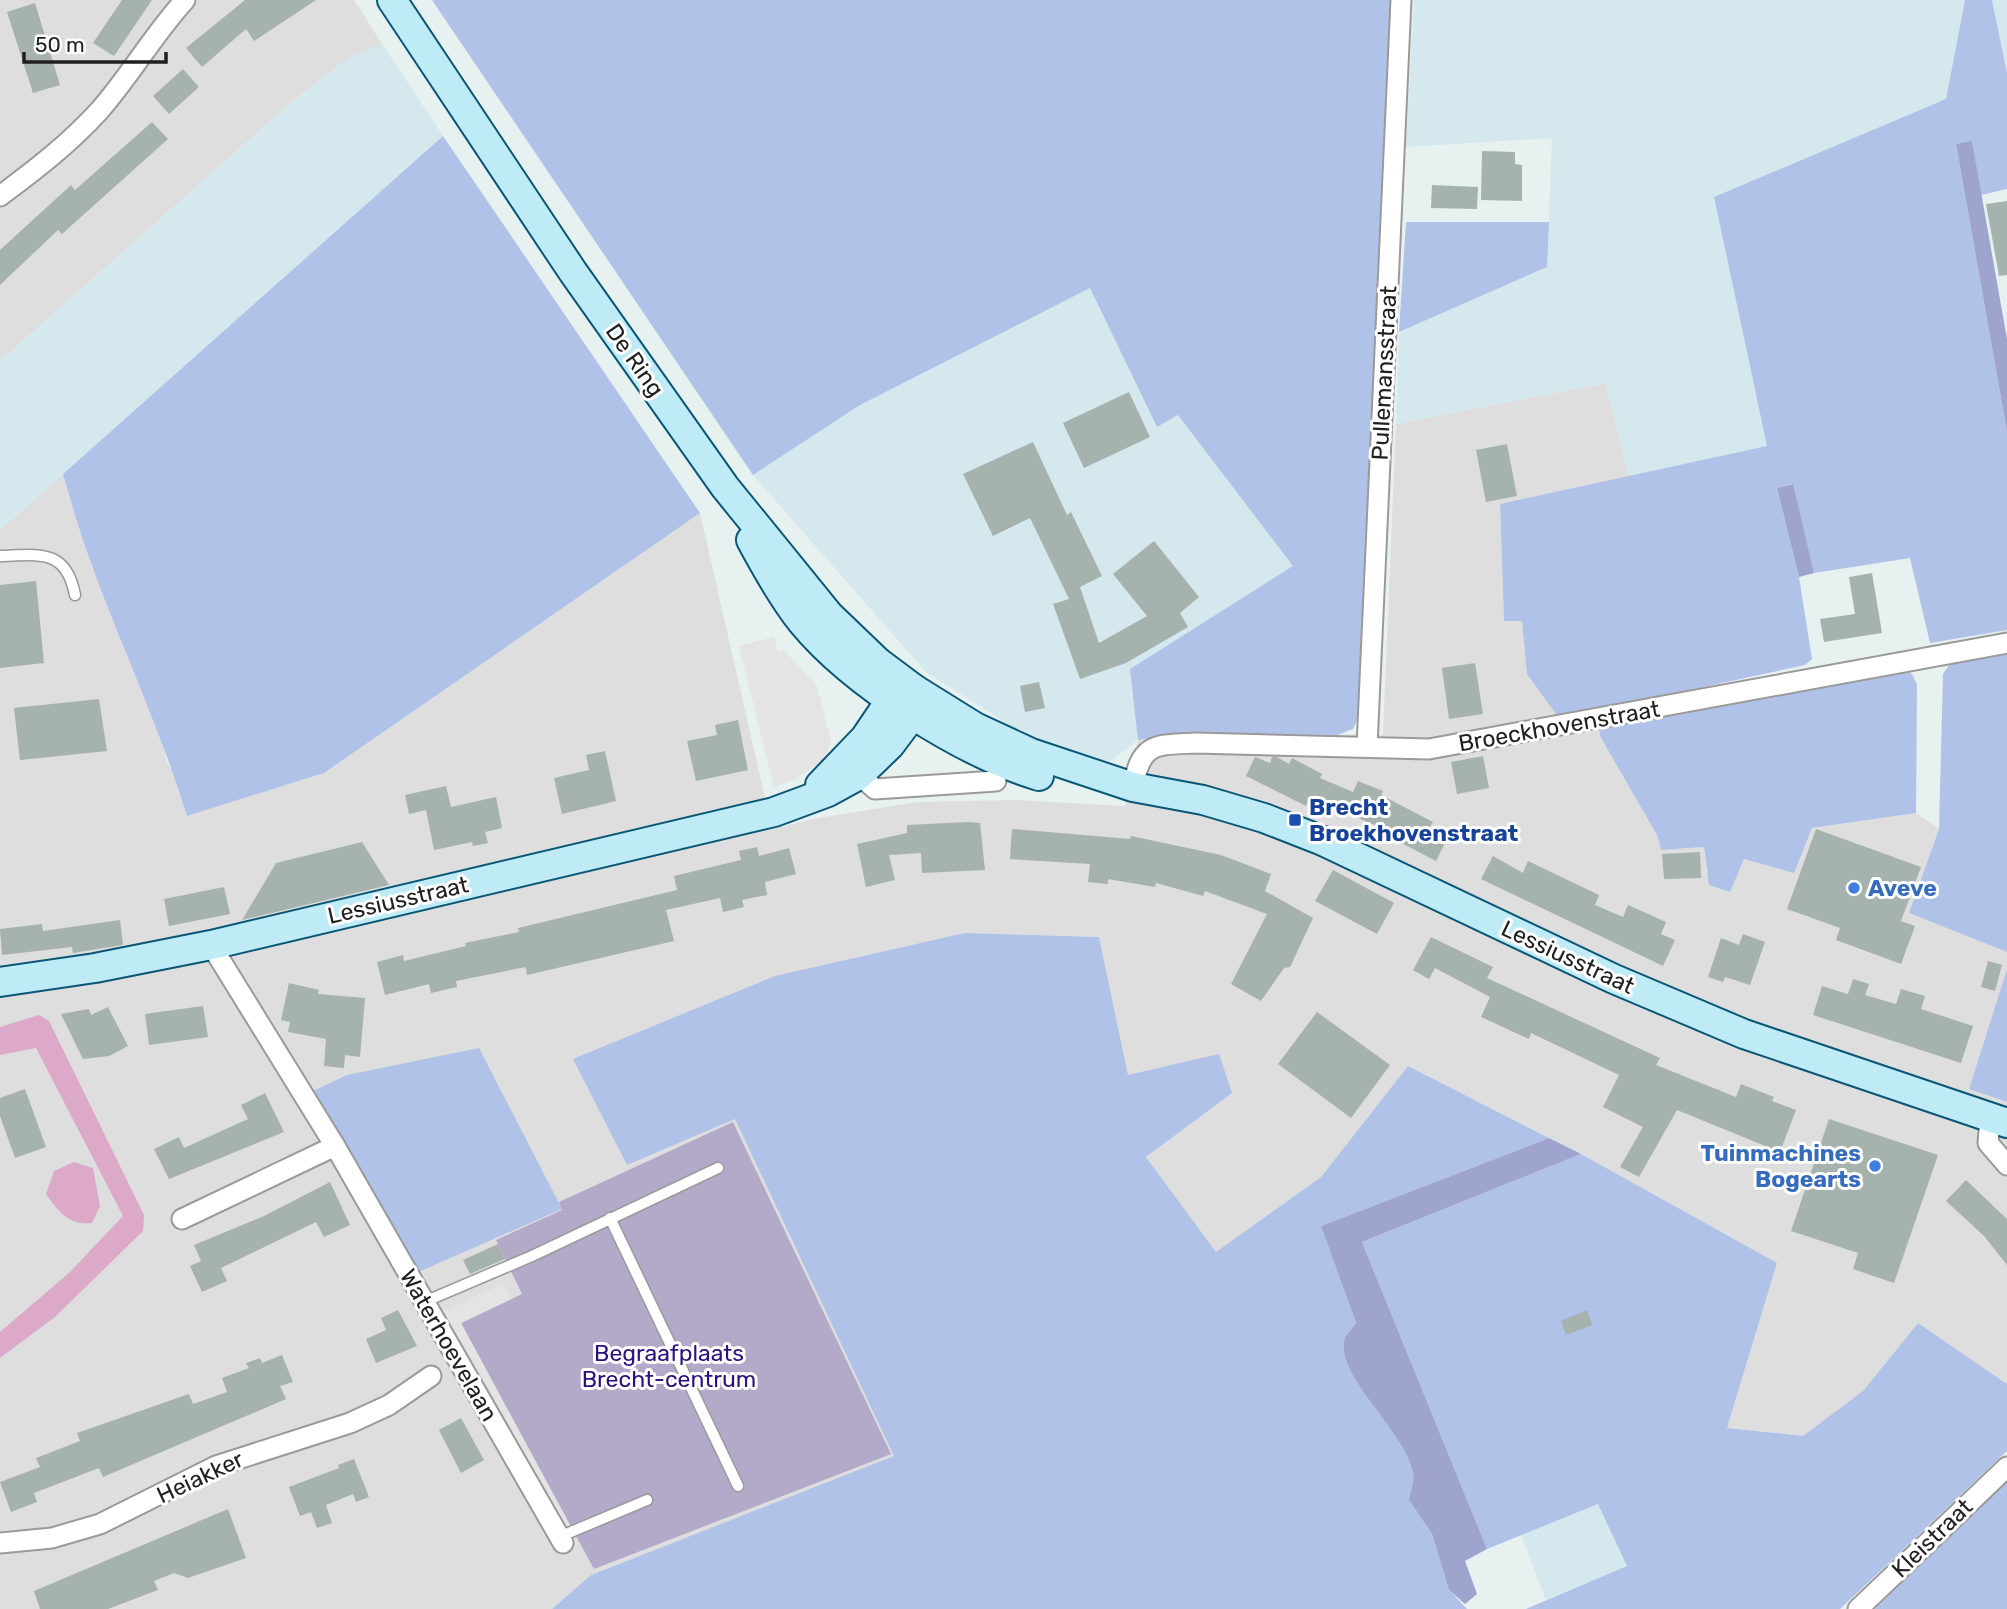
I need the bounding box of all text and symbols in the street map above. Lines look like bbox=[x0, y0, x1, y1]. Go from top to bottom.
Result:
scale bar bbox=[24, 21, 166, 65]
text: 50 m bbox=[35, 32, 85, 57]
street label: Pullemansstraat bbox=[1365, 285, 1403, 461]
street label: De Ring bbox=[600, 318, 670, 402]
street label: Broeckhovenstraat bbox=[1456, 695, 1662, 757]
place label: Brecht Broekhovenstraat bbox=[1309, 793, 1519, 847]
marker: Brecht Broekhovenstraat bbox=[1287, 812, 1303, 828]
street label: Lessiusstraat bbox=[325, 870, 471, 930]
place label: Aveve bbox=[1868, 874, 1937, 902]
marker: Aveve bbox=[1846, 880, 1862, 896]
street label: Lessiusstraat bbox=[1497, 914, 1639, 1000]
place label: Tuinmachines Bogearts bbox=[1701, 1139, 1861, 1193]
marker: Tuinmachines Bogearts bbox=[1867, 1158, 1883, 1174]
street label: Waterhoevelaan bbox=[394, 1264, 504, 1426]
park label: Begraafplaats Brecht-centrum bbox=[582, 1339, 756, 1393]
street label: Heiakker bbox=[152, 1445, 248, 1509]
street label: Kleistraat bbox=[1886, 1493, 1978, 1583]

